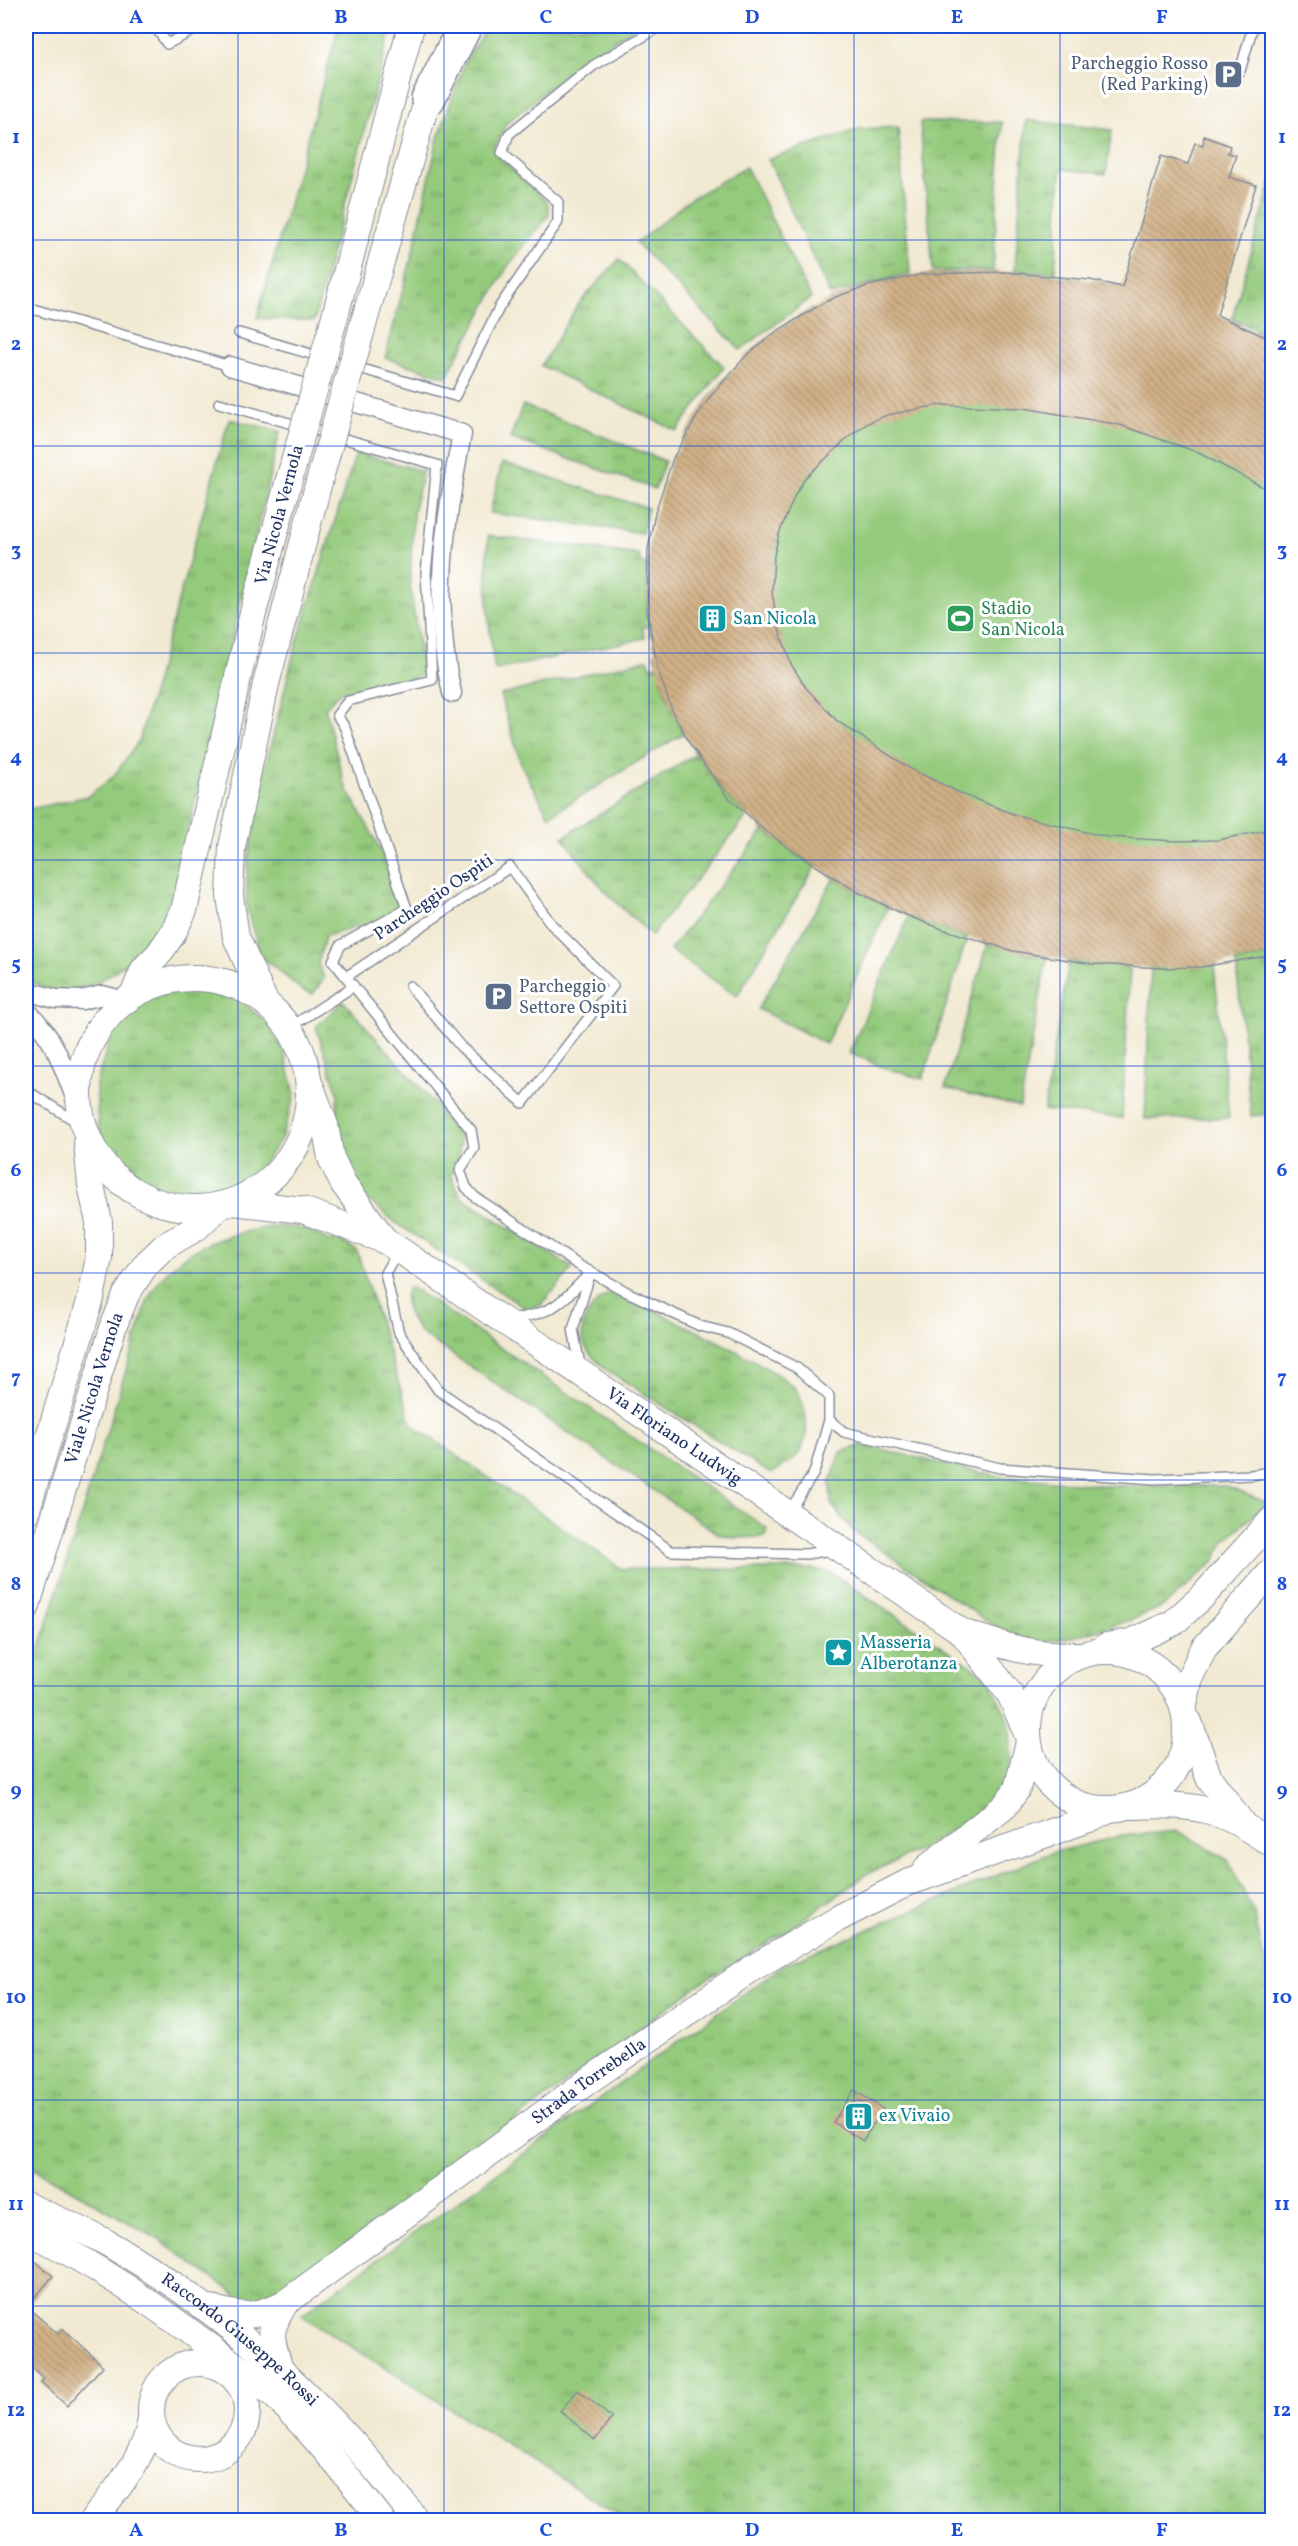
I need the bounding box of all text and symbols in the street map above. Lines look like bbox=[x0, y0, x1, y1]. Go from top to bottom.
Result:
text: A bbox=[129, 4, 143, 32]
text: B bbox=[334, 4, 348, 32]
text: C bbox=[540, 4, 553, 32]
text: D bbox=[745, 4, 759, 32]
text: E bbox=[951, 4, 963, 32]
text: F bbox=[1156, 4, 1168, 32]
place label: Parcheggio Rosso (Red Parking) bbox=[1071, 52, 1208, 98]
parking icon: Parcheggio Rosso (Red Parking) bbox=[1213, 58, 1245, 90]
text: 1 bbox=[12, 124, 20, 152]
text: 1 bbox=[1278, 124, 1286, 152]
text: 2 bbox=[11, 331, 21, 359]
text: 2 bbox=[1277, 331, 1287, 359]
street label: Via Nicola Vernola bbox=[249, 442, 311, 588]
text: 3 bbox=[11, 537, 21, 565]
text: 3 bbox=[1277, 537, 1287, 565]
place label: Stadio San Nicola bbox=[981, 597, 1065, 643]
building icon: San Nicola bbox=[696, 603, 728, 635]
sports icon: Stadio San Nicola bbox=[944, 603, 976, 635]
place label: San Nicola bbox=[733, 607, 817, 632]
text: 4 bbox=[10, 744, 22, 772]
text: 4 bbox=[1276, 744, 1288, 772]
street label: Parcheggio Ospiti bbox=[369, 849, 499, 947]
text: 5 bbox=[11, 951, 21, 979]
text: 5 bbox=[1277, 951, 1287, 979]
place label: Parcheggio Settore Ospiti bbox=[519, 975, 627, 1021]
parking icon: Parcheggio Settore Ospiti bbox=[482, 981, 514, 1013]
text: 6 bbox=[11, 1157, 22, 1185]
text: 6 bbox=[1277, 1157, 1288, 1185]
street label: Viale Nicola Vernola bbox=[59, 1308, 130, 1468]
text: 7 bbox=[11, 1364, 21, 1392]
text: 7 bbox=[1277, 1364, 1287, 1392]
street label: Via Floriano Ludwig bbox=[601, 1381, 747, 1492]
text: 8 bbox=[11, 1571, 21, 1599]
text: 8 bbox=[1277, 1571, 1287, 1599]
place label: Masseria Alberotanza bbox=[860, 1631, 958, 1677]
place icon: Masseria Alberotanza bbox=[823, 1637, 855, 1669]
text: 9 bbox=[10, 1777, 22, 1805]
text: 9 bbox=[1276, 1777, 1288, 1805]
text: 10 bbox=[6, 1984, 26, 2012]
text: 10 bbox=[1272, 1984, 1292, 2012]
street label: Strada Torrebella bbox=[526, 2032, 651, 2131]
building icon: ex Vivaio bbox=[842, 2100, 874, 2132]
place label: ex Vivaio bbox=[879, 2104, 950, 2129]
text: 11 bbox=[8, 2191, 24, 2219]
text: 11 bbox=[1274, 2191, 1290, 2219]
street label: Raccordo Giuseppe Rossi bbox=[156, 2267, 324, 2412]
text: 12 bbox=[7, 2397, 25, 2425]
text: 12 bbox=[1273, 2397, 1291, 2425]
text: A bbox=[129, 2517, 143, 2545]
text: B bbox=[334, 2517, 348, 2545]
text: C bbox=[540, 2517, 553, 2545]
text: D bbox=[745, 2517, 759, 2545]
text: E bbox=[951, 2517, 963, 2545]
text: F bbox=[1156, 2517, 1168, 2545]

